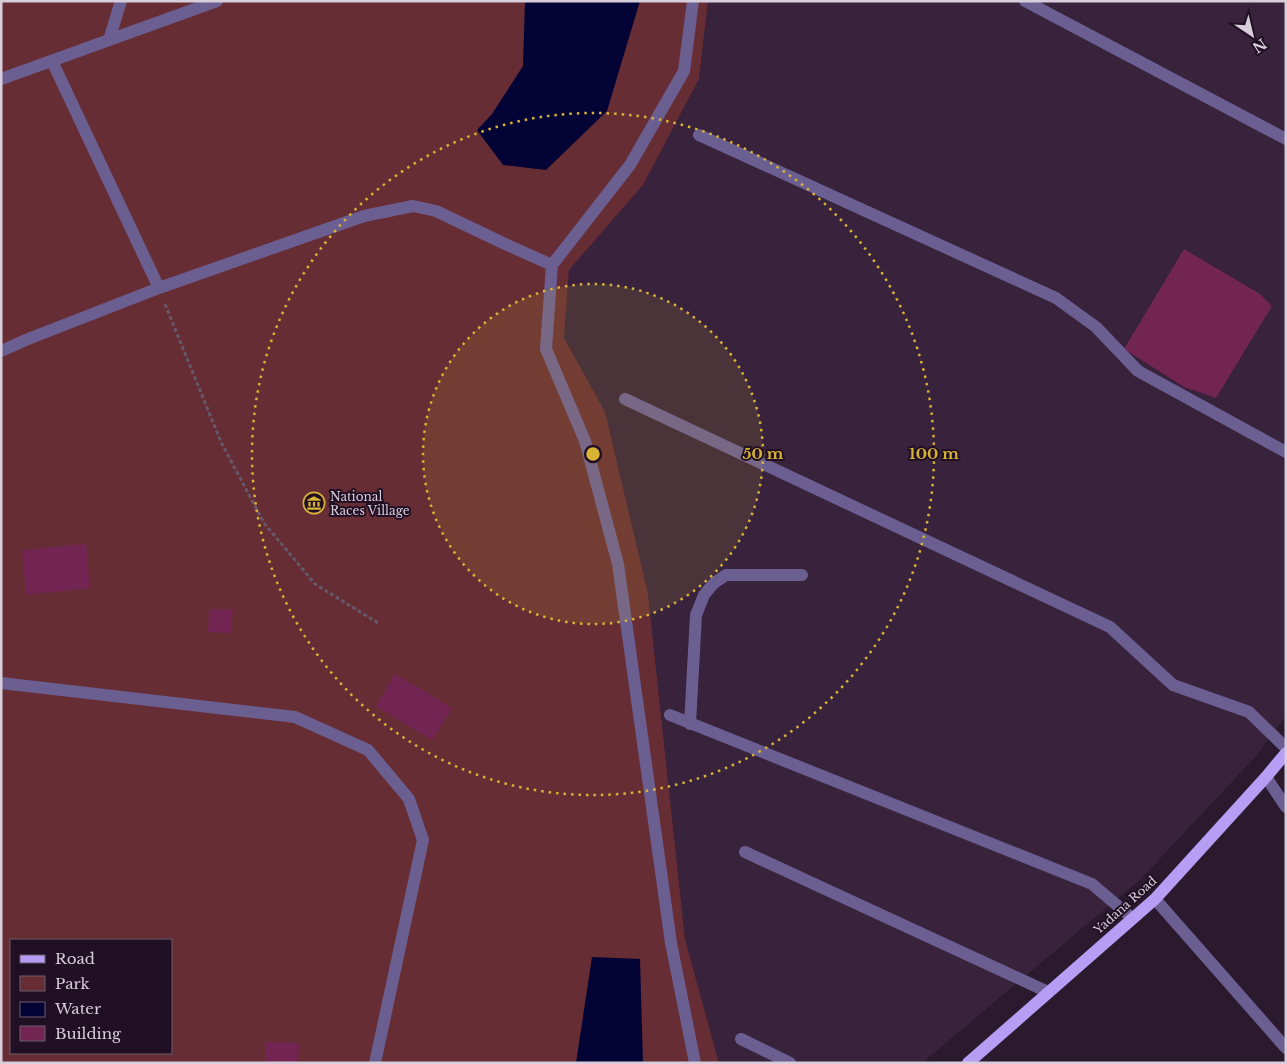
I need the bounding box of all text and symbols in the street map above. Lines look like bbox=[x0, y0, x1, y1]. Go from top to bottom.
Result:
north arrow bbox=[1227, 10, 1277, 60]
text: N bbox=[1249, 34, 1270, 57]
text: 50 m bbox=[743, 444, 784, 463]
text: 100 m bbox=[909, 444, 959, 463]
centre of rings bbox=[584, 445, 602, 463]
place label: National Races Village bbox=[330, 489, 410, 518]
museum icon: National Races Village bbox=[302, 491, 326, 515]
street label: Yadana Road bbox=[1090, 873, 1159, 938]
legend bbox=[10, 939, 172, 1054]
text: Road bbox=[55, 949, 95, 968]
text: Park bbox=[55, 974, 91, 993]
text: Water bbox=[54, 999, 102, 1018]
text: Building bbox=[55, 1024, 122, 1043]

